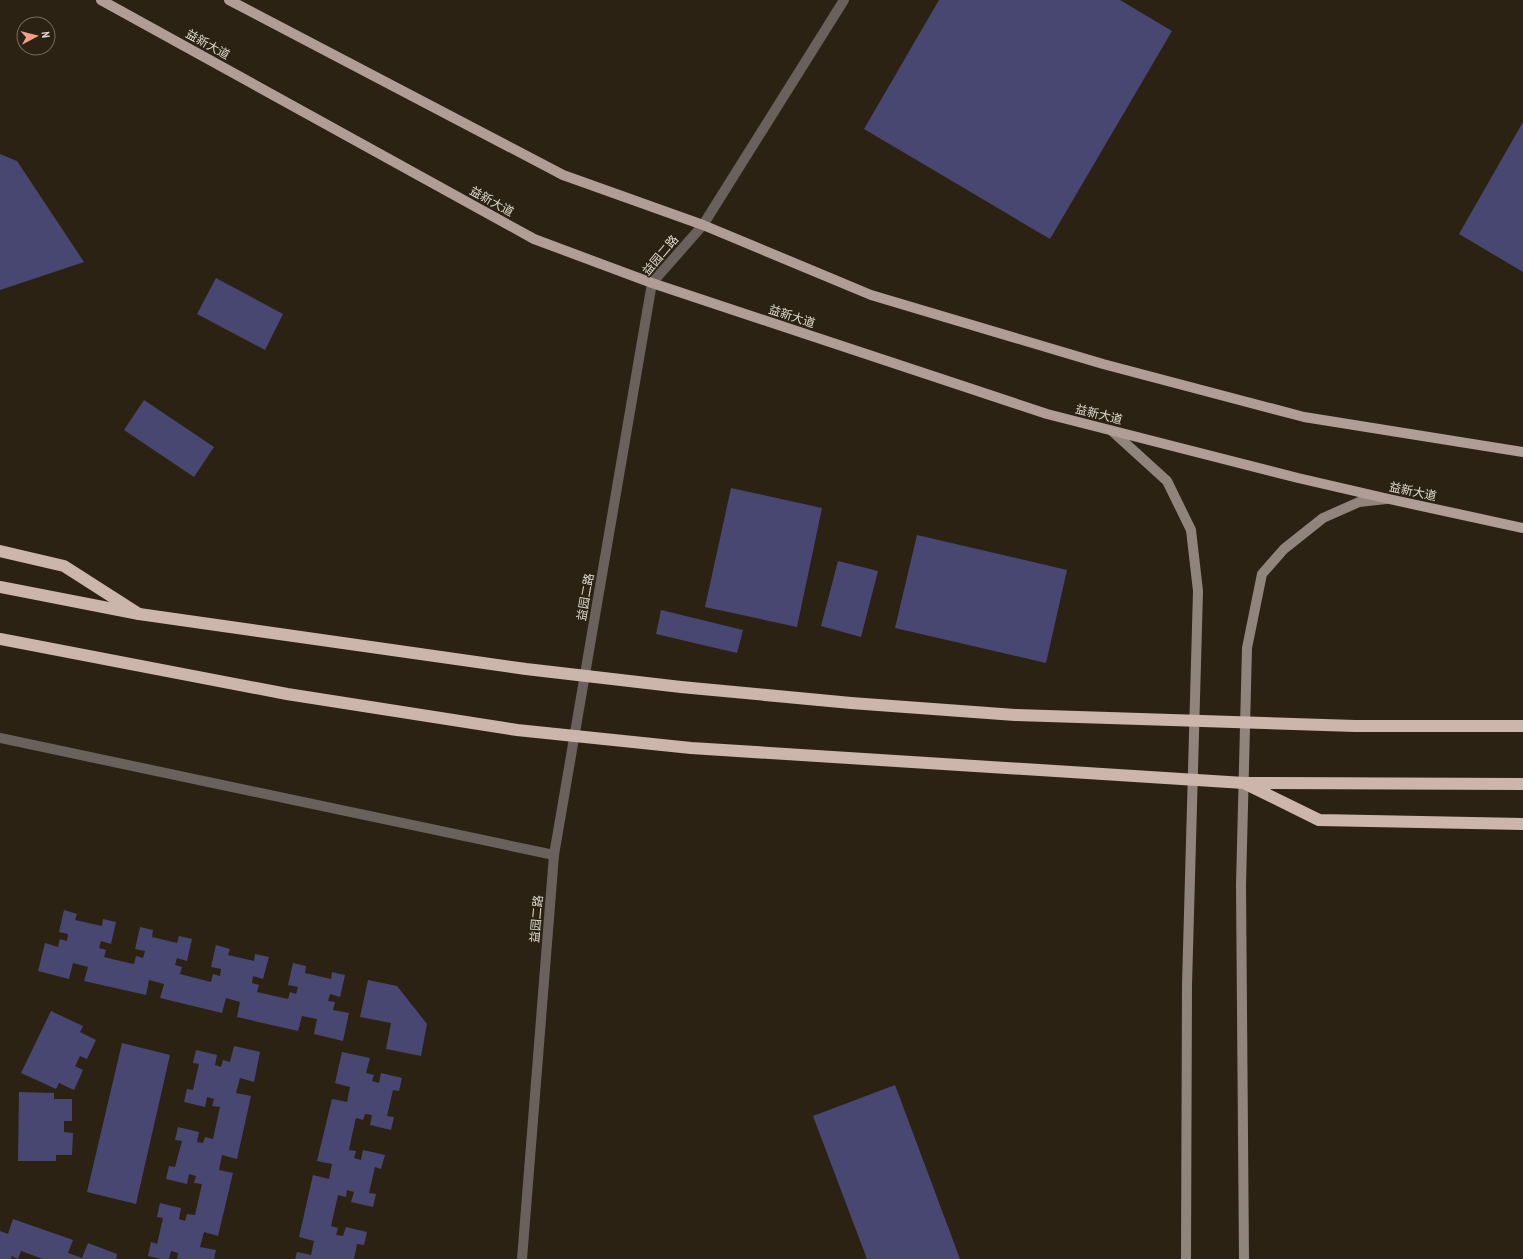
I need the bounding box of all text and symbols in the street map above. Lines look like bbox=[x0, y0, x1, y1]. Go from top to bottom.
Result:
north arrow bbox=[16, 16, 56, 56]
street label: 益新大道 bbox=[183, 26, 233, 62]
text: N bbox=[39, 31, 53, 39]
street label: 益新大道 bbox=[467, 183, 517, 219]
street label: 益园二路 bbox=[639, 232, 681, 278]
street label: 益新大道 bbox=[767, 301, 817, 331]
street label: 益新大道 bbox=[1074, 401, 1124, 427]
street label: 益新大道 bbox=[1388, 479, 1438, 503]
street label: 益园二路 bbox=[573, 572, 597, 622]
street label: 益园二路 bbox=[526, 894, 546, 944]

